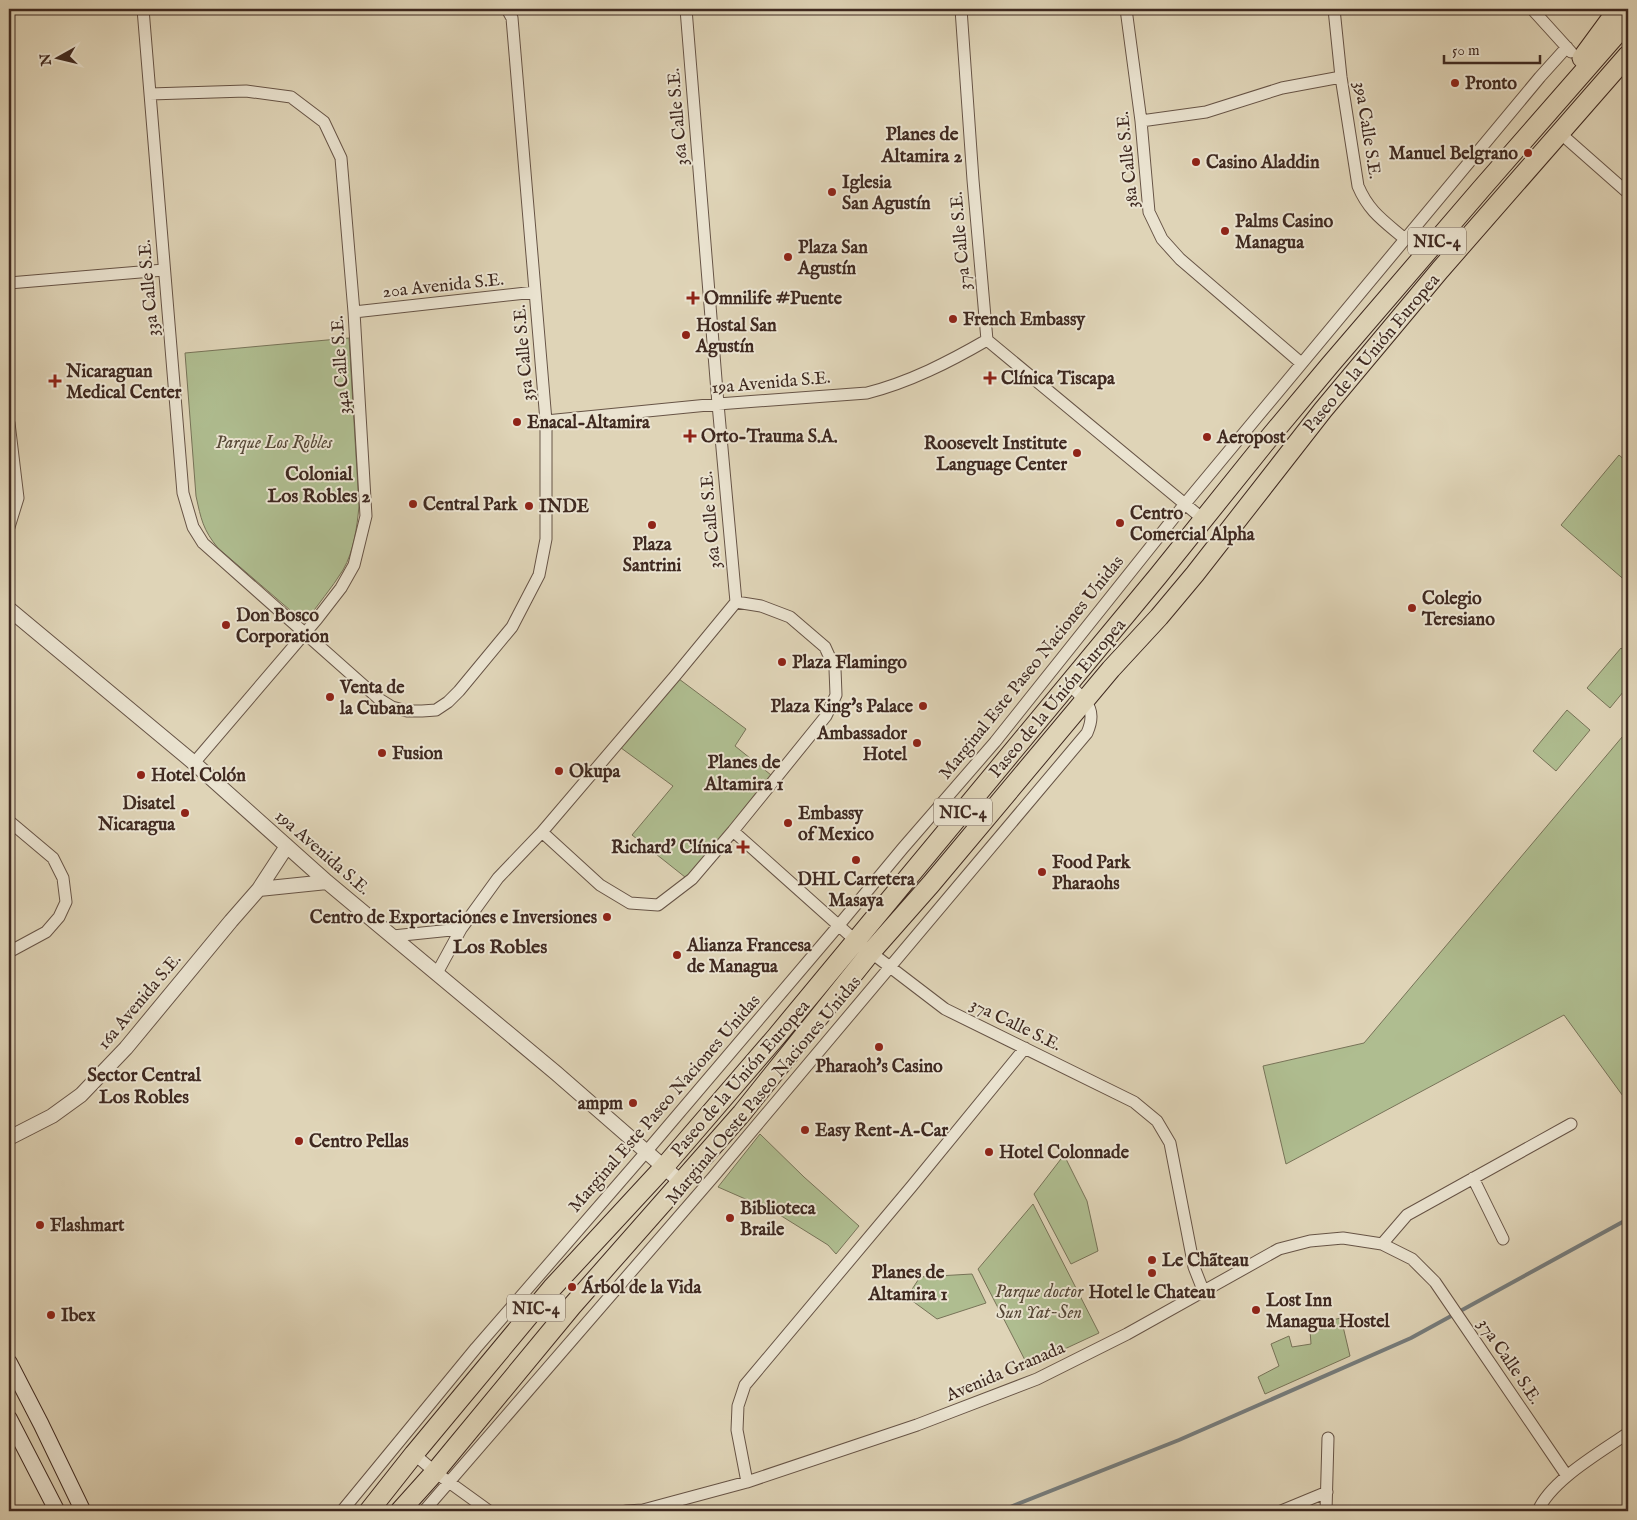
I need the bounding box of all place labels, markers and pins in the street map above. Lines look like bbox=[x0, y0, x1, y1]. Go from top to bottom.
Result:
place label: Pronto bbox=[1465, 73, 1517, 96]
marker: Pronto bbox=[1449, 77, 1461, 89]
place label: Manuel Belgrano bbox=[1389, 143, 1518, 166]
marker: Manuel Belgrano bbox=[1522, 147, 1534, 159]
place label: Casino Aladdin bbox=[1206, 152, 1320, 175]
marker: Casino Aladdin bbox=[1190, 156, 1202, 168]
place label: Iglesia San Agustín bbox=[842, 172, 931, 216]
marker: Iglesia San Agustín bbox=[826, 186, 838, 198]
place label: Palms Casino Managua bbox=[1235, 211, 1334, 255]
marker: Palms Casino Managua bbox=[1219, 225, 1231, 237]
place label: Plaza San Agustín bbox=[797, 237, 868, 281]
marker: Plaza San Agustín bbox=[782, 251, 794, 263]
place label: Omnilife #Puente bbox=[704, 288, 843, 311]
marker: Omnilife #Puente bbox=[686, 291, 700, 305]
place label: French Embassy bbox=[963, 309, 1086, 332]
marker: French Embassy bbox=[947, 313, 959, 325]
place label: Hostal San Agustín bbox=[695, 315, 777, 359]
marker: Hostal San Agustín bbox=[680, 329, 692, 341]
place label: Nicaraguan Medical Center bbox=[65, 361, 182, 405]
place label: Clínica Tiscapa bbox=[1001, 368, 1116, 391]
marker: Clínica Tiscapa bbox=[983, 371, 997, 385]
marker: Nicaraguan Medical Center bbox=[48, 374, 62, 388]
place label: Enacal-Altamira bbox=[527, 412, 651, 435]
marker: Enacal-Altamira bbox=[511, 416, 523, 428]
place label: Orto-Trauma S.A. bbox=[701, 426, 838, 449]
place label: Aeropost bbox=[1216, 427, 1287, 450]
marker: Orto-Trauma S.A. bbox=[683, 429, 697, 443]
marker: Aeropost bbox=[1201, 431, 1213, 443]
place label: Roosevelt Institute Language Center bbox=[924, 433, 1068, 477]
marker: Roosevelt Institute Language Center bbox=[1071, 447, 1083, 459]
place label: Central Park bbox=[423, 494, 519, 517]
place label: INDE bbox=[539, 496, 590, 519]
marker: Central Park bbox=[407, 498, 419, 510]
marker: INDE bbox=[523, 500, 535, 512]
place label: Centro Comercial Alpha bbox=[1130, 503, 1256, 547]
marker: Centro Comercial Alpha bbox=[1114, 517, 1126, 529]
marker: Plaza Santrini bbox=[646, 519, 658, 531]
place label: Plaza Santrini bbox=[623, 534, 681, 578]
place label: Colegio Teresiano bbox=[1421, 588, 1495, 632]
marker: Colegio Teresiano bbox=[1406, 602, 1418, 614]
place label: Don Bosco Corporation bbox=[236, 605, 329, 649]
marker: Don Bosco Corporation bbox=[220, 619, 232, 631]
place label: Plaza Flamingo bbox=[792, 652, 907, 675]
marker: Plaza Flamingo bbox=[776, 656, 788, 668]
place label: Venta de la Cubana bbox=[339, 677, 415, 721]
marker: Venta de la Cubana bbox=[324, 691, 336, 703]
place label: Plaza King's Palace bbox=[770, 696, 914, 719]
marker: Plaza King's Palace bbox=[917, 700, 929, 712]
place label: Ambassador Hotel bbox=[816, 723, 908, 767]
marker: Ambassador Hotel bbox=[911, 737, 923, 749]
place label: Fusion bbox=[392, 743, 443, 766]
marker: Fusion bbox=[376, 747, 388, 759]
place label: Okupa bbox=[569, 761, 622, 784]
place label: Hotel Colón bbox=[151, 765, 246, 788]
marker: Okupa bbox=[553, 765, 565, 777]
marker: Hotel Colón bbox=[135, 769, 147, 781]
place label: Disatel Nicaragua bbox=[97, 793, 176, 837]
place label: Embassy of Mexico bbox=[798, 803, 874, 847]
marker: Disatel Nicaragua bbox=[179, 807, 191, 819]
marker: Embassy of Mexico bbox=[782, 817, 794, 829]
place label: Richard' Clínica bbox=[611, 837, 733, 860]
marker: Richard' Clínica bbox=[736, 840, 750, 854]
place label: Food Park Pharaohs bbox=[1052, 852, 1132, 896]
marker: DHL Carretera Masaya bbox=[850, 854, 862, 866]
marker: Food Park Pharaohs bbox=[1036, 866, 1048, 878]
place label: DHL Carretera Masaya bbox=[797, 869, 916, 913]
place label: Centro de Exportaciones e Inversiones bbox=[310, 907, 598, 930]
marker: Centro de Exportaciones e Inversiones bbox=[601, 911, 613, 923]
place label: Alianza Francesa de Managua bbox=[686, 935, 813, 979]
marker: Alianza Francesa de Managua bbox=[671, 949, 683, 961]
marker: Pharaoh's Casino bbox=[873, 1041, 885, 1053]
place label: Pharaoh's Casino bbox=[815, 1056, 943, 1079]
place label: ampm bbox=[578, 1093, 623, 1116]
marker: ampm bbox=[627, 1097, 639, 1109]
place label: Easy Rent-A-Car bbox=[815, 1120, 948, 1143]
marker: Easy Rent-A-Car bbox=[799, 1124, 811, 1136]
place label: Centro Pellas bbox=[309, 1131, 409, 1154]
marker: Centro Pellas bbox=[293, 1135, 305, 1147]
place label: Hotel Colonnade bbox=[999, 1142, 1130, 1165]
marker: Hotel Colonnade bbox=[983, 1146, 995, 1158]
place label: Biblioteca Braile bbox=[740, 1198, 817, 1242]
marker: Biblioteca Braile bbox=[724, 1212, 736, 1224]
place label: Flashmart bbox=[50, 1215, 125, 1238]
marker: Flashmart bbox=[34, 1219, 46, 1231]
place label: Le Chãteau bbox=[1162, 1250, 1250, 1273]
marker: Le Chãteau bbox=[1146, 1254, 1158, 1266]
marker: Hotel le Chateau bbox=[1146, 1267, 1158, 1279]
place label: Árbol de la Vida bbox=[581, 1275, 702, 1300]
marker: Árbol de la Vida bbox=[566, 1281, 578, 1293]
place label: Hotel le Chateau bbox=[1089, 1282, 1216, 1305]
place label: Lost Inn Managua Hostel bbox=[1266, 1290, 1391, 1334]
marker: Lost Inn Managua Hostel bbox=[1250, 1304, 1262, 1316]
place label: Ibex bbox=[61, 1305, 96, 1328]
marker: Ibex bbox=[45, 1309, 57, 1321]

